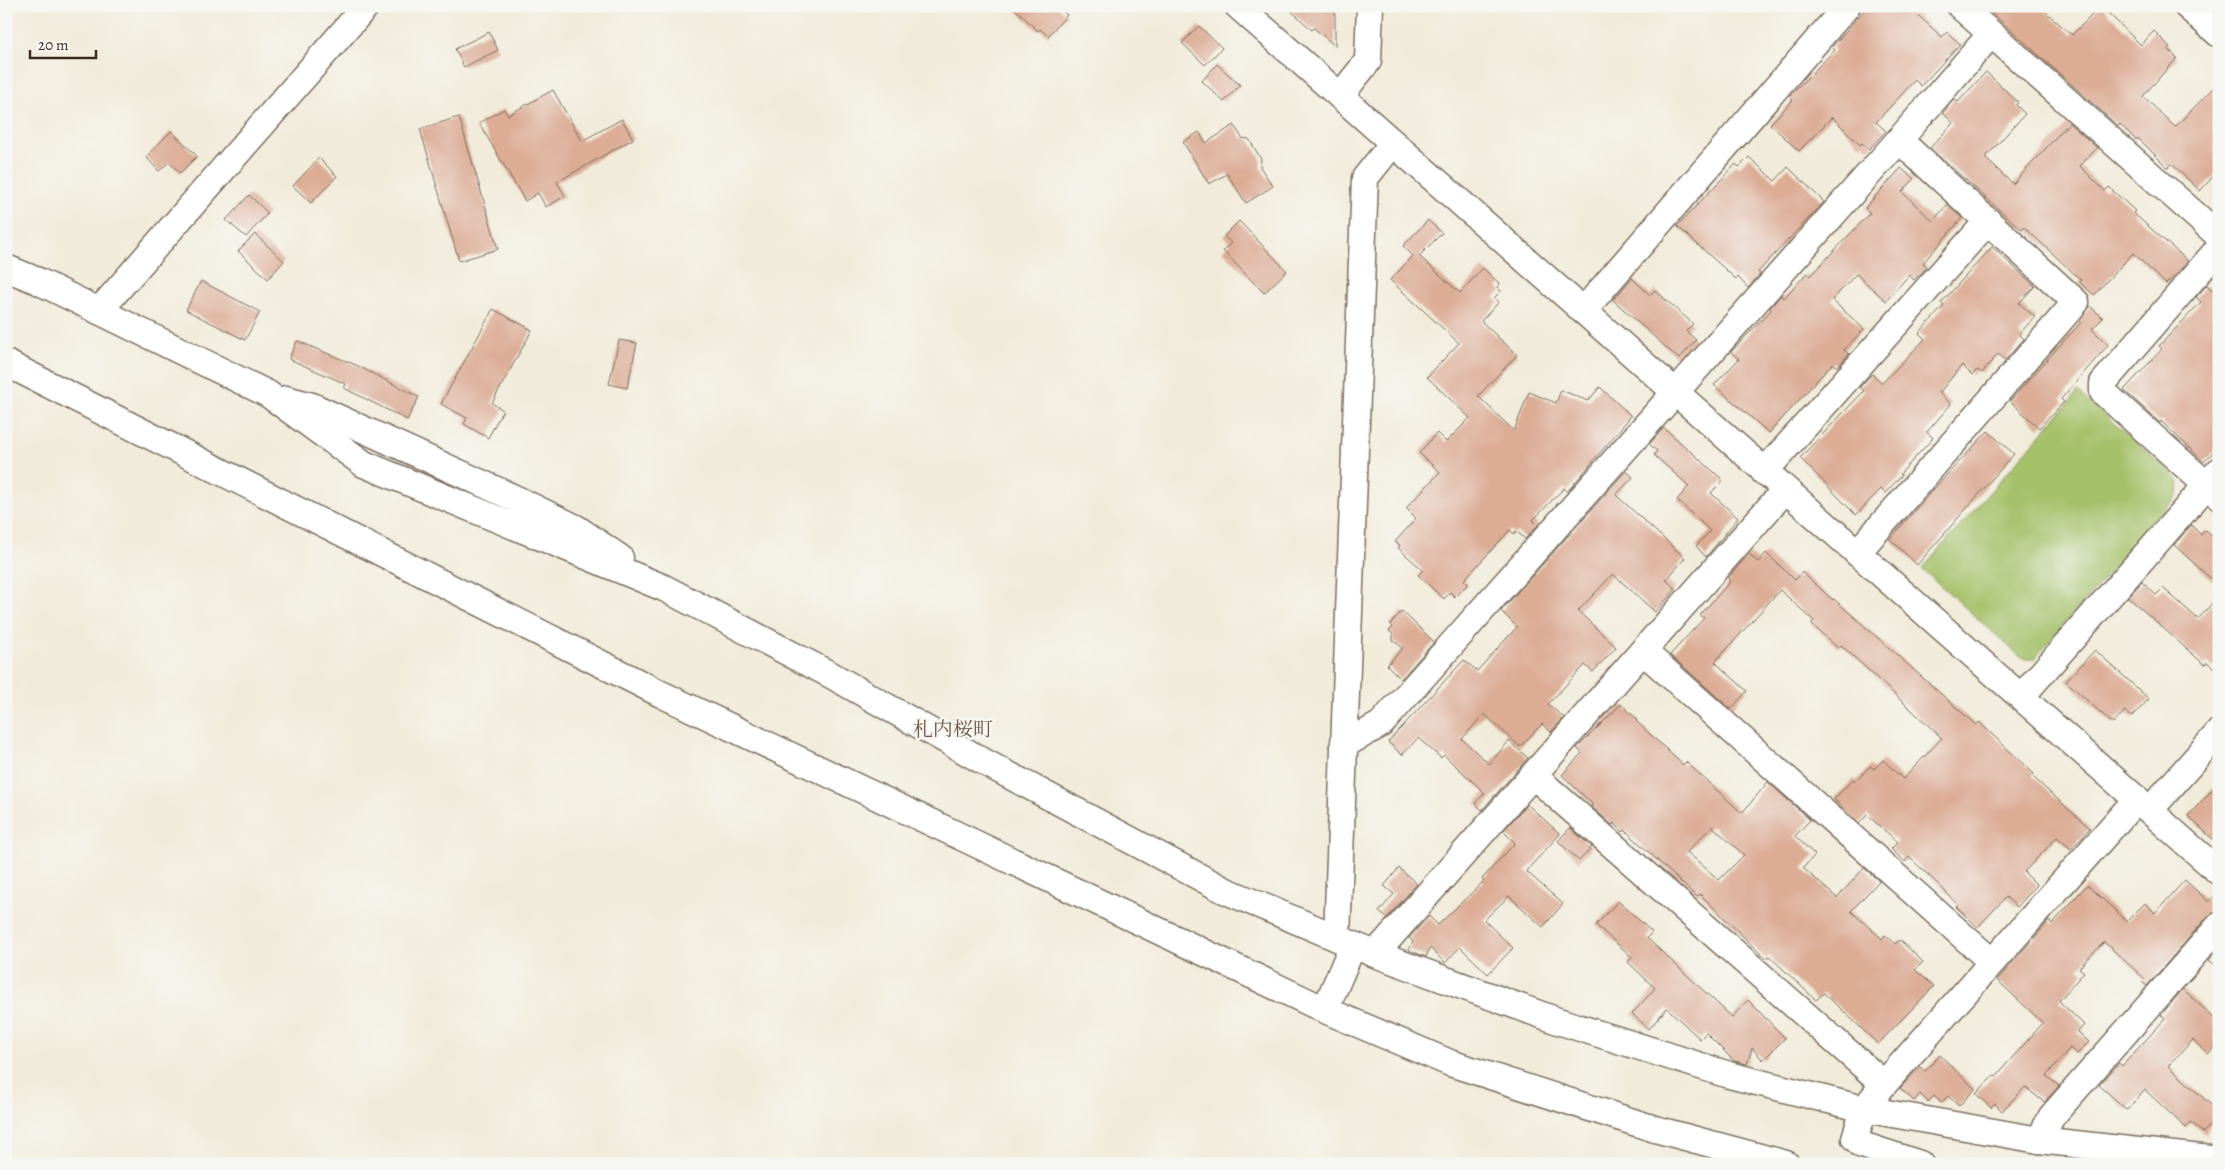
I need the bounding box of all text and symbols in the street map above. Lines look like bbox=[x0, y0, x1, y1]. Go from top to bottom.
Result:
scale bar bbox=[30, 28, 96, 60]
text: 20 m bbox=[38, 35, 69, 55]
district label: 札内桜町 bbox=[913, 716, 993, 743]

